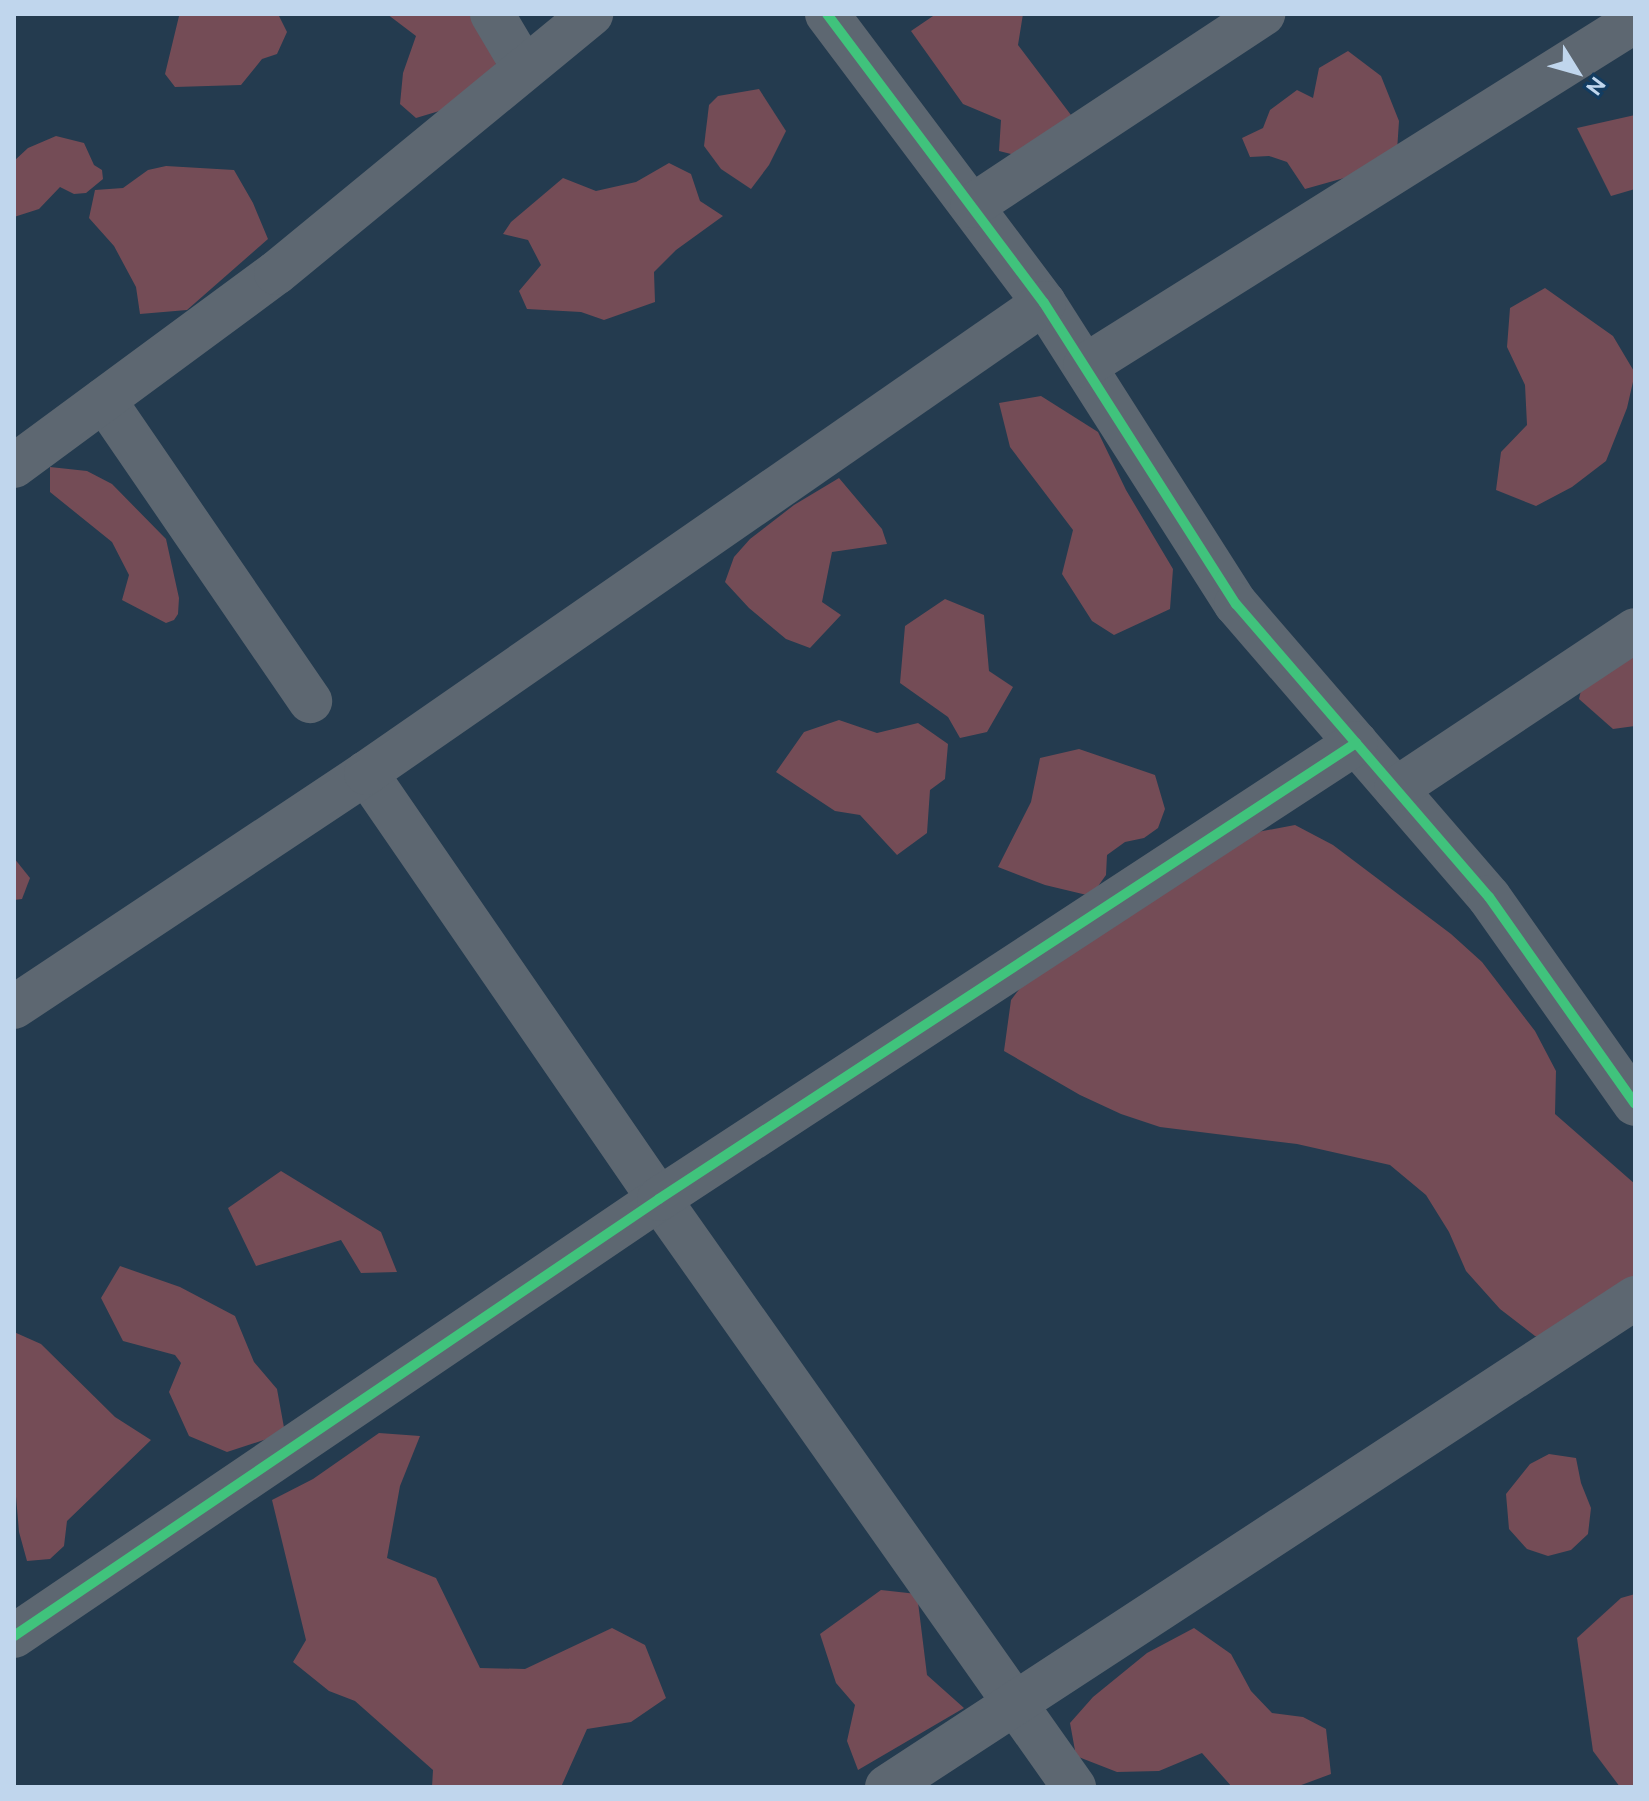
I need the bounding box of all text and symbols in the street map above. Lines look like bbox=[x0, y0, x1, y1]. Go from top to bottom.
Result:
north arrow bbox=[1537, 32, 1617, 112]
text: N bbox=[1582, 73, 1611, 101]

